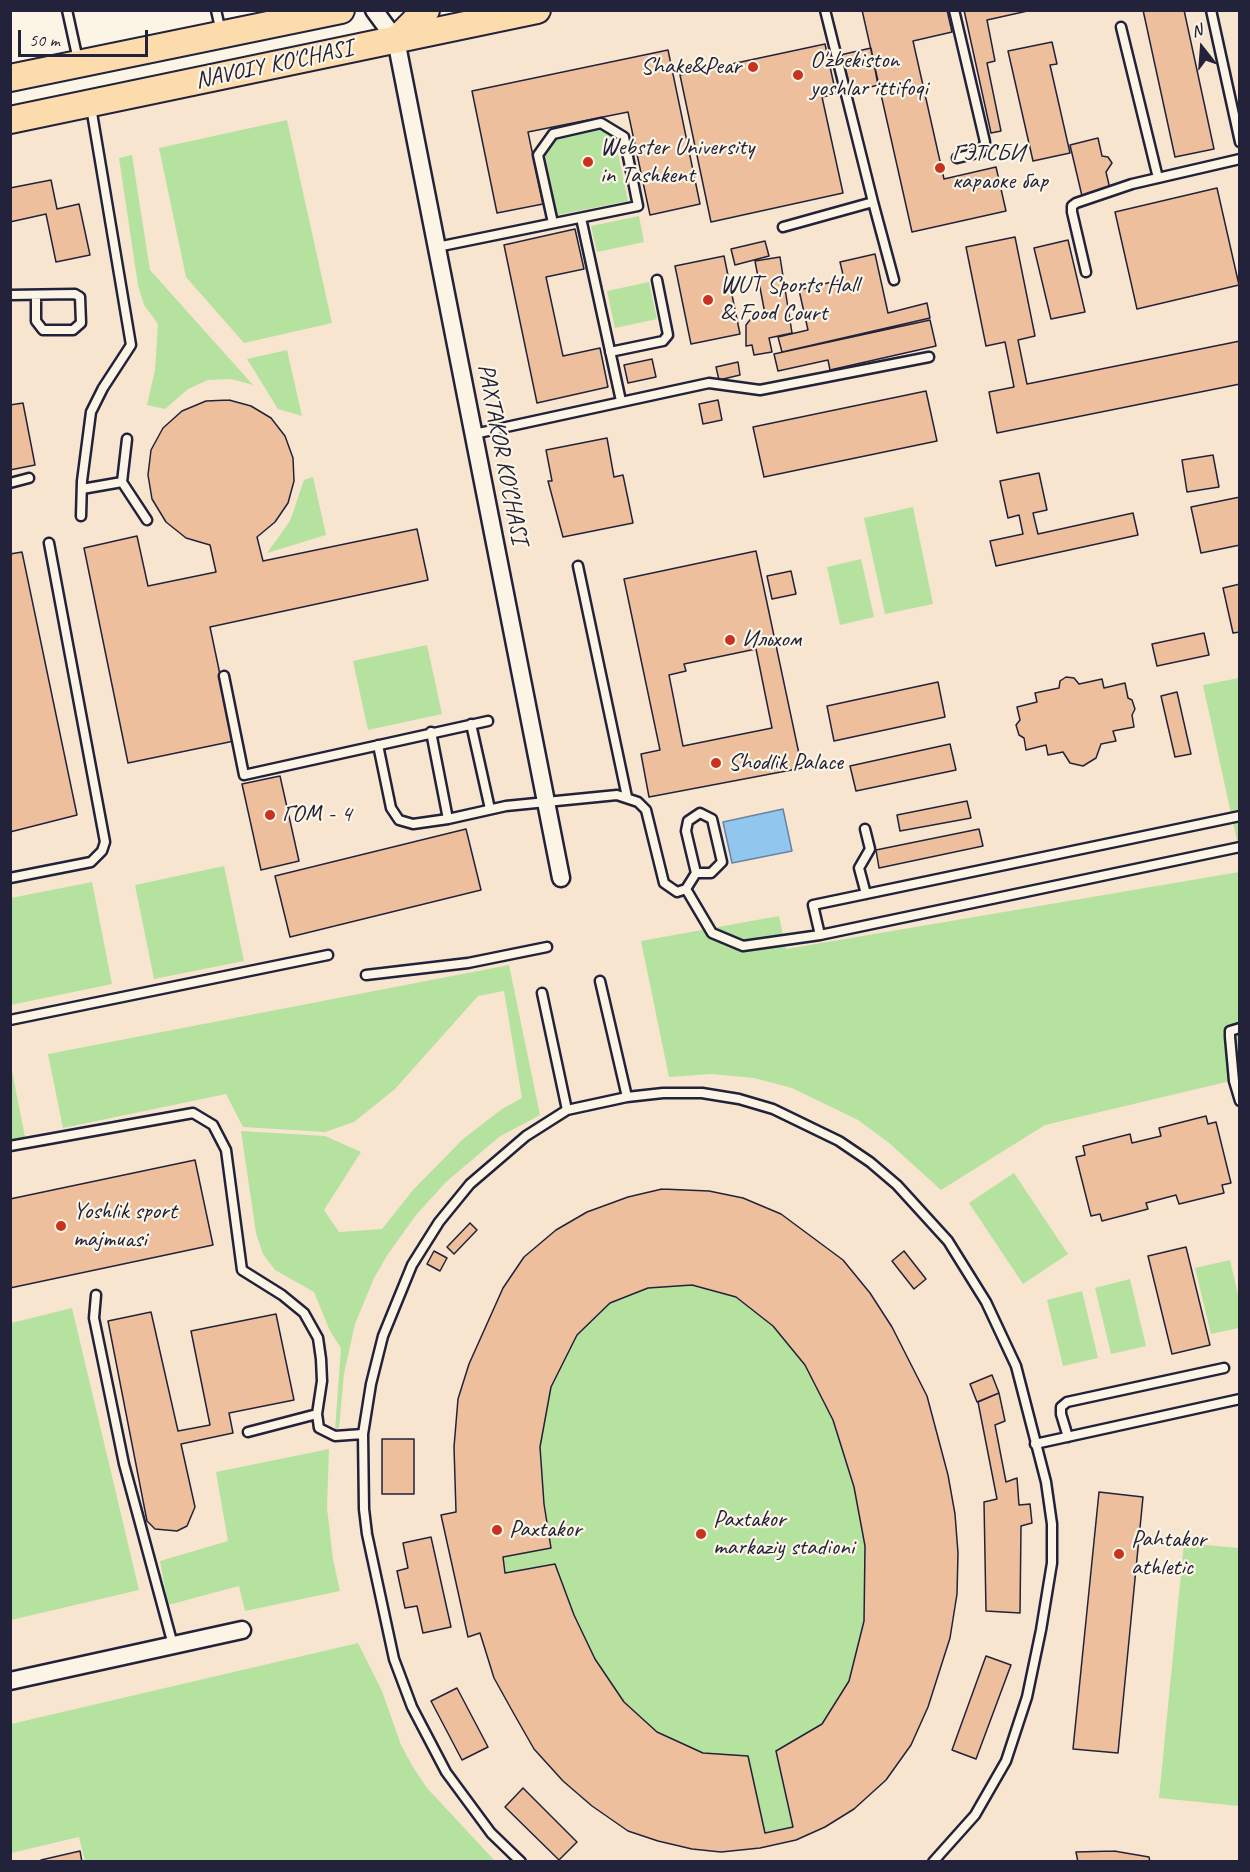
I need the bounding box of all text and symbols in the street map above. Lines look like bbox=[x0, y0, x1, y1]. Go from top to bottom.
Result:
scale bar bbox=[21, 18, 152, 56]
north arrow bbox=[1172, 18, 1232, 78]
text: N bbox=[1189, 20, 1204, 42]
text: 50 m bbox=[29, 29, 60, 51]
street label: NAVOIY KO'CHASI bbox=[193, 34, 355, 96]
place label: O'zbekiston yoshlar ittifoqi bbox=[810, 47, 928, 103]
place label: Shake&Pear bbox=[640, 53, 741, 81]
marker: Shake&Pear bbox=[746, 60, 760, 74]
marker: O'zbekiston yoshlar ittifoqi bbox=[791, 68, 805, 82]
place label: Webster University in Tashkent bbox=[600, 134, 754, 190]
place label: ГЭТСБИ караоке бар bbox=[952, 140, 1048, 196]
marker: Webster University in Tashkent bbox=[581, 155, 595, 169]
marker: ГЭТСБИ караоке бар bbox=[933, 161, 947, 175]
place label: WUT Sports Hall & Food Court bbox=[720, 272, 859, 328]
marker: WUT Sports Hall & Food Court bbox=[701, 293, 715, 307]
street label: PAXTAKOR KO'CHASI bbox=[470, 362, 534, 546]
place label: Ильхом bbox=[742, 626, 801, 654]
marker: Ильхом bbox=[723, 633, 737, 647]
place label: Shodlik Palace bbox=[728, 749, 843, 777]
marker: Shodlik Palace bbox=[709, 756, 723, 770]
place label: ГОМ - 4 bbox=[282, 801, 351, 829]
marker: ГОМ - 4 bbox=[263, 808, 277, 822]
place label: Yoshlik sport majmuasi bbox=[73, 1198, 177, 1254]
marker: Yoshlik sport majmuasi bbox=[54, 1219, 68, 1233]
place label: Paxtakor markaziy stadioni bbox=[713, 1506, 854, 1562]
place label: Paxtakor bbox=[509, 1516, 581, 1544]
marker: Paxtakor bbox=[490, 1523, 504, 1537]
place label: Pahtakor athletic bbox=[1131, 1526, 1206, 1582]
marker: Paxtakor markaziy stadioni bbox=[694, 1527, 708, 1541]
marker: Pahtakor athletic bbox=[1112, 1547, 1126, 1561]

